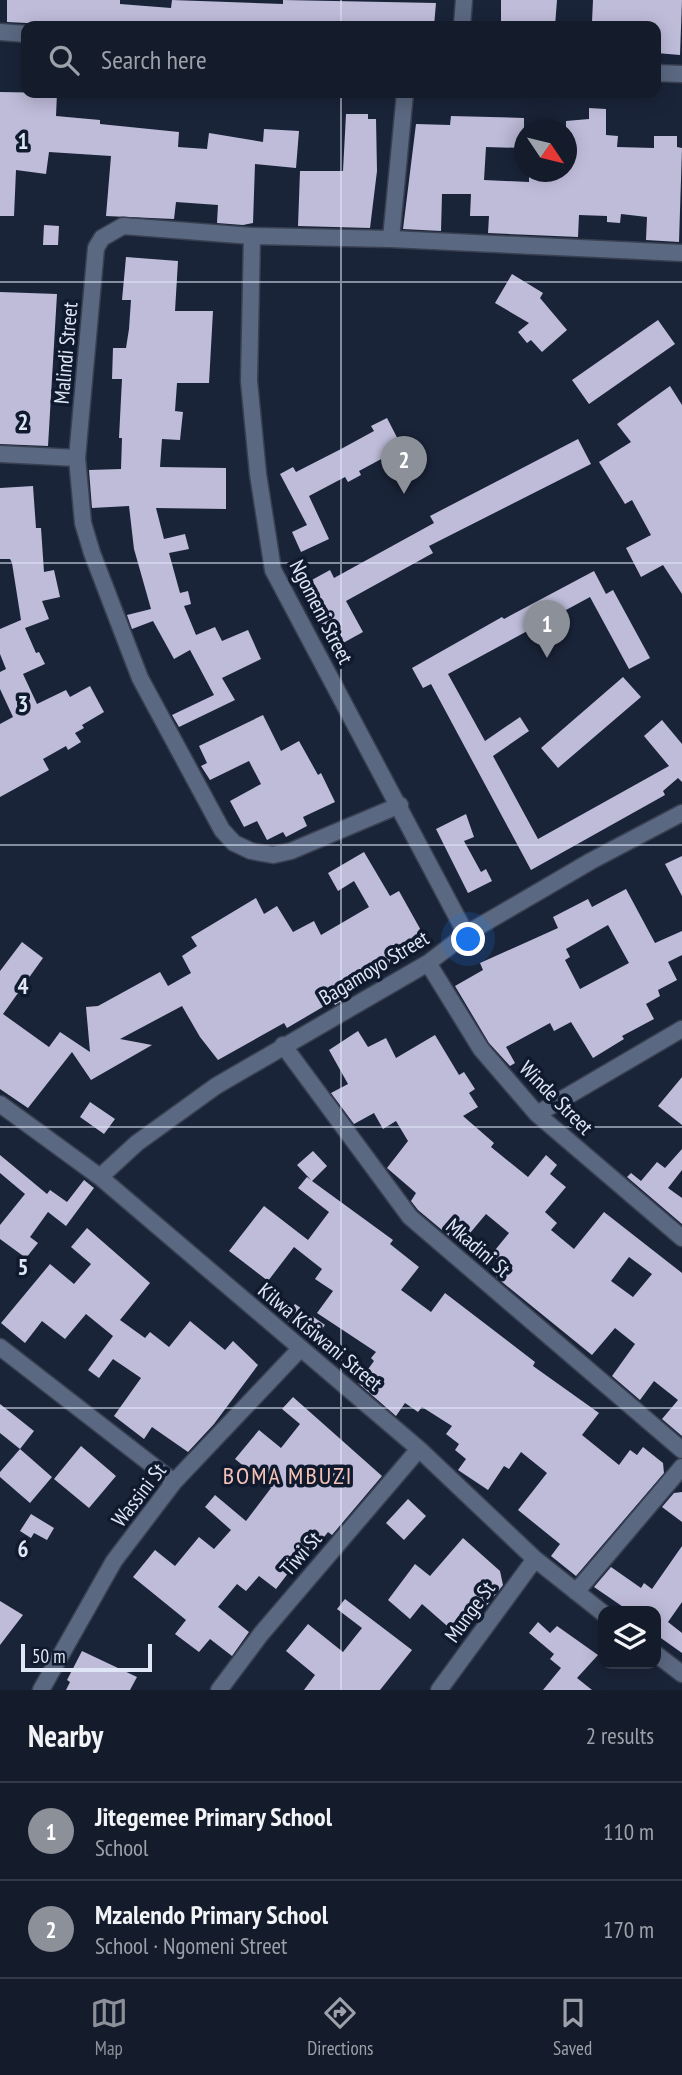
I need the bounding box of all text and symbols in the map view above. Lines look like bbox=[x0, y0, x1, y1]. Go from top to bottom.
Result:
search box bbox=[21, 21, 661, 98]
icon: search bbox=[45, 41, 83, 79]
text: Search here bbox=[101, 43, 207, 76]
north arrow bbox=[514, 119, 577, 182]
text: 1 bbox=[18, 126, 29, 155]
street label: Malindi Street bbox=[48, 301, 83, 405]
text: 2 bbox=[18, 407, 29, 436]
pin: 2 bbox=[381, 436, 427, 494]
street label: Ngomeni Street bbox=[284, 555, 359, 669]
pin: 1 bbox=[524, 600, 570, 658]
text: 3 bbox=[18, 689, 29, 718]
your location bbox=[451, 922, 485, 956]
street label: Bagamoyo Street bbox=[314, 924, 434, 1011]
text: 4 bbox=[18, 971, 29, 1000]
street label: Winde Street bbox=[514, 1055, 599, 1140]
street label: Mkadini St bbox=[441, 1212, 516, 1283]
text: 5 bbox=[18, 1252, 29, 1281]
street label: Kilwa Kisiwani Street bbox=[253, 1277, 388, 1397]
street label: Wassini St bbox=[105, 1457, 172, 1532]
district label: BOMA MBUZI bbox=[223, 1460, 353, 1491]
street label: Tiwi St bbox=[274, 1526, 327, 1581]
text: 6 bbox=[18, 1534, 29, 1563]
street label: Munge St bbox=[438, 1576, 501, 1647]
map controls bbox=[598, 1606, 661, 1669]
button: layers bbox=[598, 1606, 661, 1669]
scale bar bbox=[21, 1641, 152, 1673]
text: 50 m bbox=[32, 1644, 66, 1668]
text: Nearby bbox=[28, 1716, 103, 1755]
text: 2 results bbox=[586, 1721, 654, 1750]
text: Jitegemee Primary School bbox=[95, 1800, 332, 1833]
text: 1 bbox=[46, 1817, 57, 1846]
text: 110 m bbox=[603, 1817, 654, 1846]
text: School bbox=[95, 1833, 148, 1862]
text: Mzalendo Primary School bbox=[95, 1898, 328, 1931]
text: 2 bbox=[46, 1915, 57, 1944]
text: 170 m bbox=[603, 1915, 654, 1944]
text: School · Ngomeni Street bbox=[95, 1931, 287, 1960]
tab: Map bbox=[90, 1994, 128, 2060]
tab: Directions bbox=[307, 1994, 373, 2060]
tab: Saved bbox=[553, 1994, 592, 2060]

